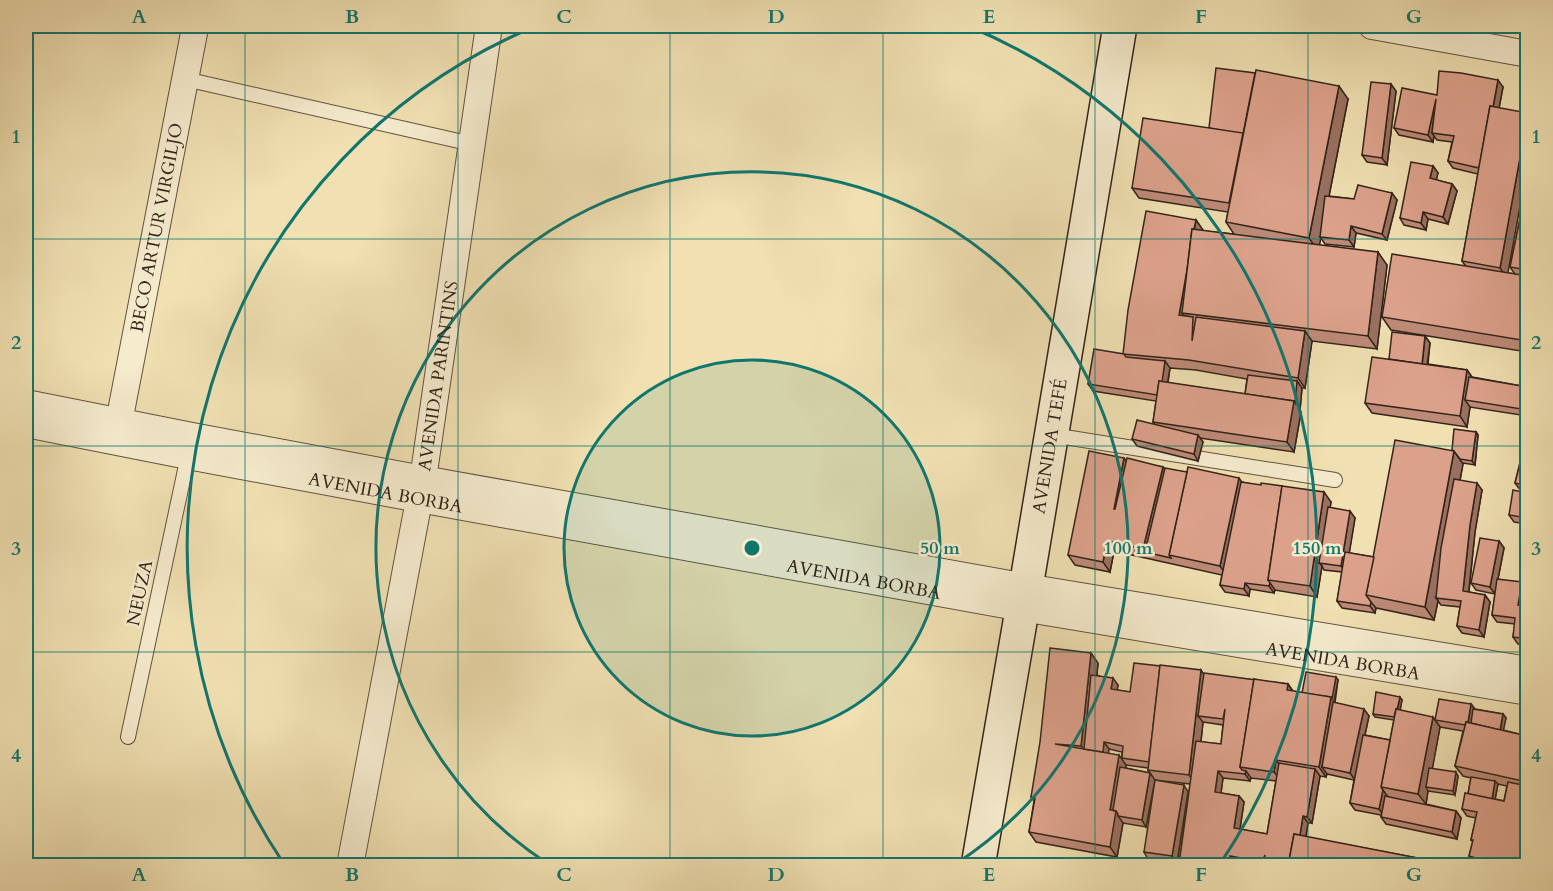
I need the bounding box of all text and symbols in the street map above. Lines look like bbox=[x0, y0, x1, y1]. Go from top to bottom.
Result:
text: A bbox=[131, 3, 147, 30]
text: B bbox=[345, 3, 359, 30]
text: C bbox=[556, 3, 572, 30]
text: D bbox=[767, 3, 785, 30]
text: E bbox=[983, 3, 995, 30]
text: F bbox=[1195, 3, 1207, 30]
text: G bbox=[1406, 3, 1422, 30]
street label: BECO ARTUR VIRGILJO bbox=[124, 121, 189, 334]
text: 1 bbox=[11, 123, 21, 150]
text: 1 bbox=[1531, 123, 1541, 150]
street label: AVENIDA PARINTINS bbox=[412, 279, 464, 473]
text: 2 bbox=[11, 329, 21, 356]
text: 2 bbox=[1531, 329, 1541, 356]
street label: AVENIDA TEFÉ bbox=[1026, 377, 1073, 516]
street label: AVENIDA BORBA bbox=[306, 466, 465, 519]
text: 3 bbox=[11, 535, 21, 562]
text: 3 bbox=[1531, 535, 1541, 562]
text: 50 m bbox=[920, 536, 960, 561]
text: 100 m bbox=[1103, 536, 1153, 561]
text: 150 m bbox=[1292, 536, 1342, 561]
centre of rings bbox=[742, 538, 762, 558]
street label: AVENIDA BORBA bbox=[785, 553, 943, 606]
street label: NEUZA bbox=[121, 558, 159, 628]
street label: AVENIDA BORBA bbox=[1264, 636, 1422, 686]
text: 4 bbox=[11, 742, 21, 769]
text: 4 bbox=[1531, 742, 1541, 769]
text: A bbox=[131, 861, 147, 888]
text: B bbox=[345, 861, 359, 888]
text: C bbox=[556, 861, 572, 888]
text: D bbox=[767, 861, 785, 888]
text: E bbox=[983, 861, 995, 888]
text: F bbox=[1195, 861, 1207, 888]
text: G bbox=[1406, 861, 1422, 888]

